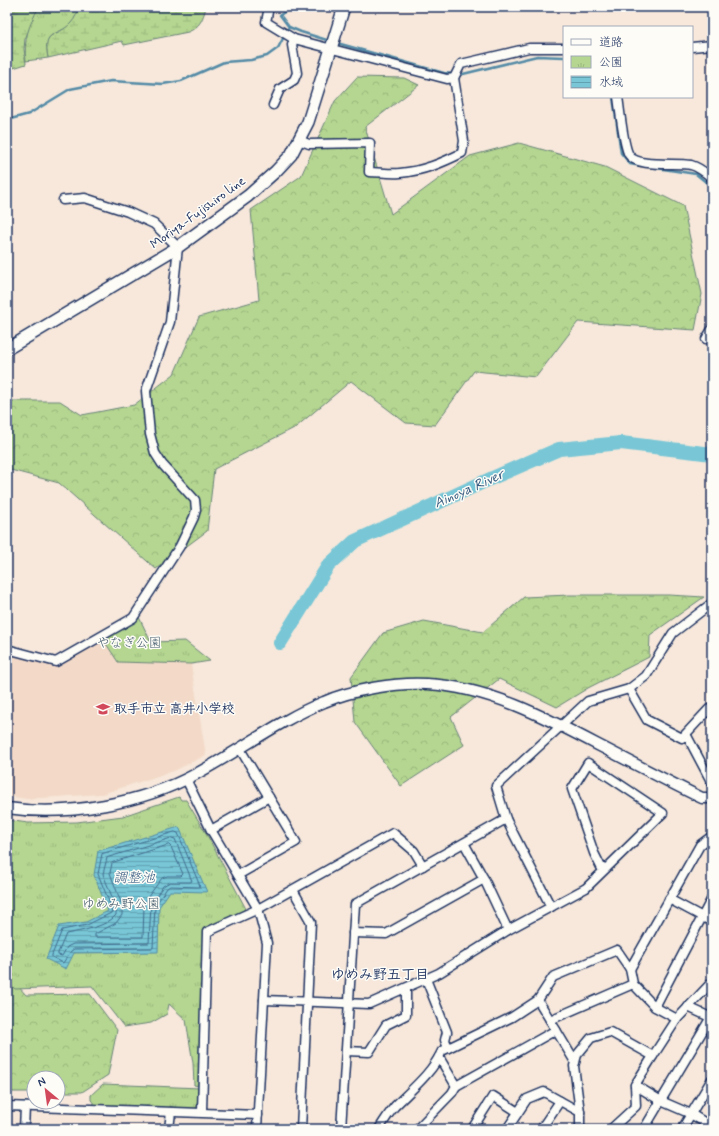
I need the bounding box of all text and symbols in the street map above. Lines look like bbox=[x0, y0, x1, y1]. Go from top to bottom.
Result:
legend bbox=[563, 26, 693, 98]
text: 道路 bbox=[599, 35, 623, 51]
text: 公園 bbox=[599, 55, 623, 71]
text: 水域 bbox=[599, 75, 623, 91]
street label: Moriya-Fujishiro line bbox=[147, 173, 249, 253]
water label: Ainoya River bbox=[431, 465, 509, 512]
park label: やなぎ公園 bbox=[96, 635, 162, 652]
school or university icon: 取手市立 高井小学校 bbox=[95, 701, 111, 717]
place label: 取手市立 高井小学校 bbox=[114, 701, 235, 718]
water label: 調整池 bbox=[113, 869, 156, 887]
park label: ゆめみ野公園 bbox=[82, 896, 160, 913]
district label: ゆめみ野五丁目 bbox=[331, 966, 429, 984]
north arrow bbox=[26, 1070, 66, 1110]
text: N bbox=[35, 1074, 48, 1090]

